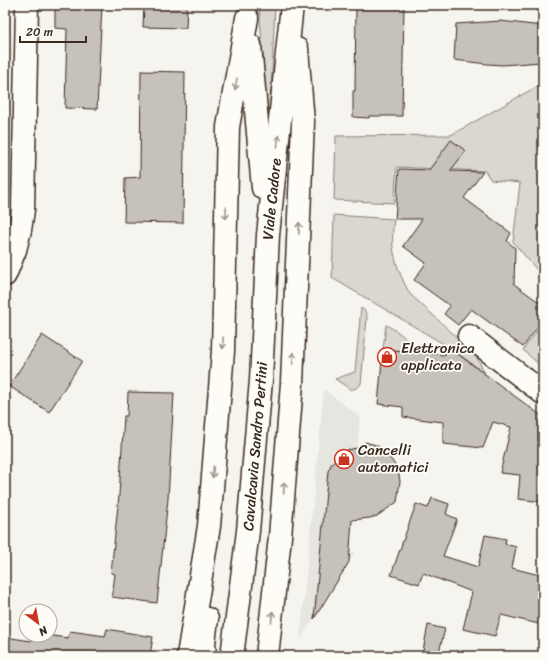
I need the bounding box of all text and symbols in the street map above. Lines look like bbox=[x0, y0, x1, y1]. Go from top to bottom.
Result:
scale bar bbox=[20, 18, 86, 44]
text: 20 m bbox=[26, 21, 53, 43]
one-way arrow bbox=[231, 77, 239, 90]
one-way arrow bbox=[274, 135, 282, 148]
street label: Viale Cadore bbox=[255, 157, 289, 240]
one-way arrow bbox=[222, 206, 230, 219]
one-way arrow bbox=[295, 222, 303, 235]
place label: Elettronica applicata bbox=[401, 335, 475, 378]
one-way arrow bbox=[219, 336, 227, 349]
shop icon: Elettronica applicata bbox=[376, 346, 398, 368]
one-way arrow bbox=[290, 352, 297, 365]
street label: Cavalcavia Sandro Pertini bbox=[235, 360, 275, 532]
place label: Cancelli automatici bbox=[358, 437, 429, 480]
shop icon: Cancelli automatici bbox=[333, 448, 355, 470]
one-way arrow bbox=[210, 465, 217, 478]
one-way arrow bbox=[281, 482, 288, 495]
north arrow bbox=[18, 603, 58, 643]
one-way arrow bbox=[268, 611, 275, 624]
text: N bbox=[34, 620, 52, 641]

